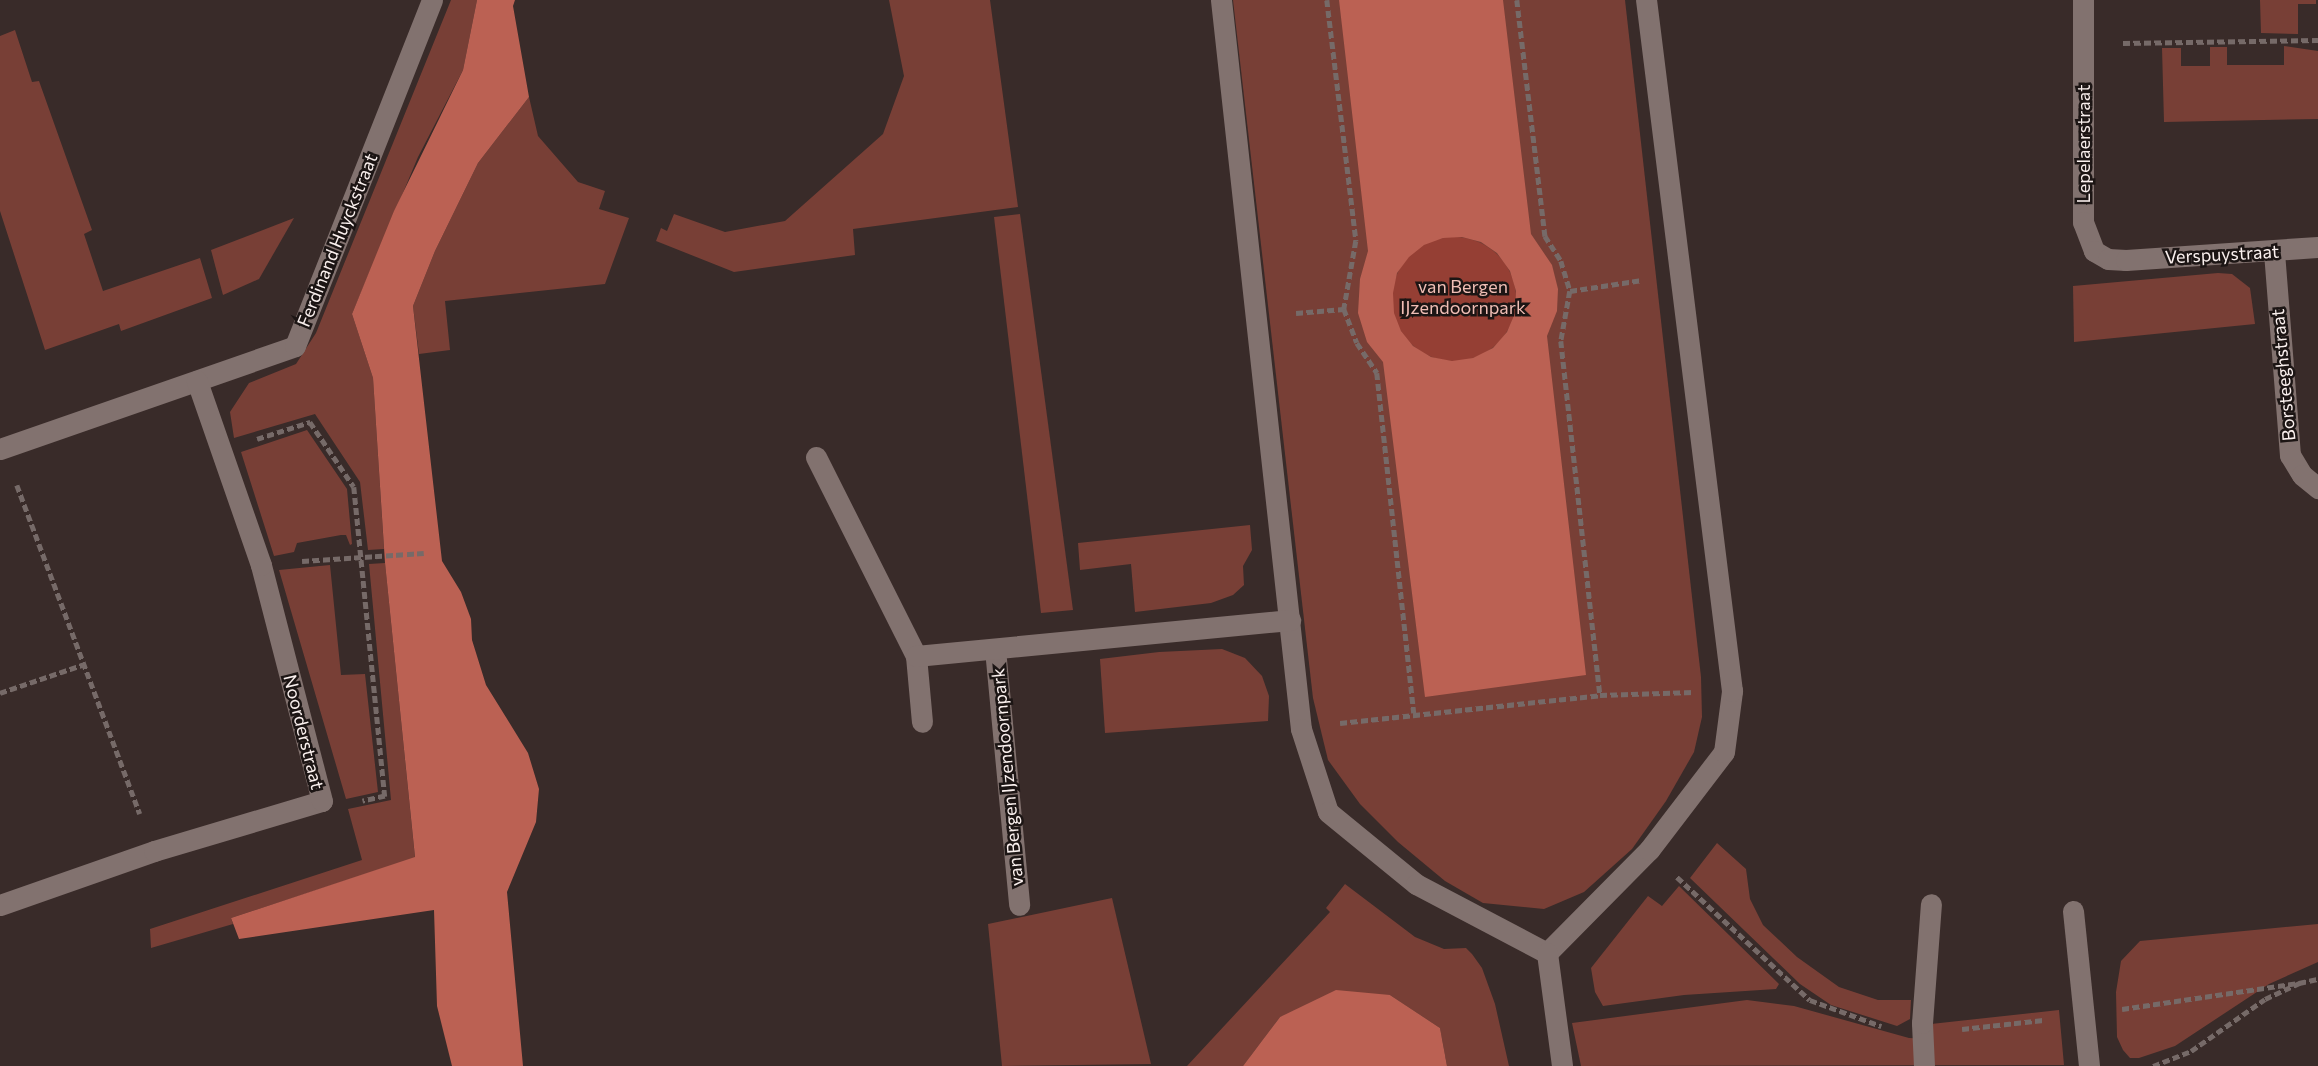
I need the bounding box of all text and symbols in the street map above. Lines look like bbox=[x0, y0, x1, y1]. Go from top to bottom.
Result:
street label: Lepelaerstraat bbox=[2072, 84, 2094, 204]
street label: Ferdinand Huyckstraat bbox=[292, 150, 382, 330]
street label: Verspuystraat bbox=[2164, 240, 2280, 268]
park label: van Bergen IJzendoornpark bbox=[1400, 276, 1526, 318]
street label: Borsteeghstraat bbox=[2266, 308, 2300, 442]
street label: van Bergen IJzendoornpark bbox=[987, 667, 1027, 887]
street label: Noorderstraat bbox=[279, 672, 329, 792]

